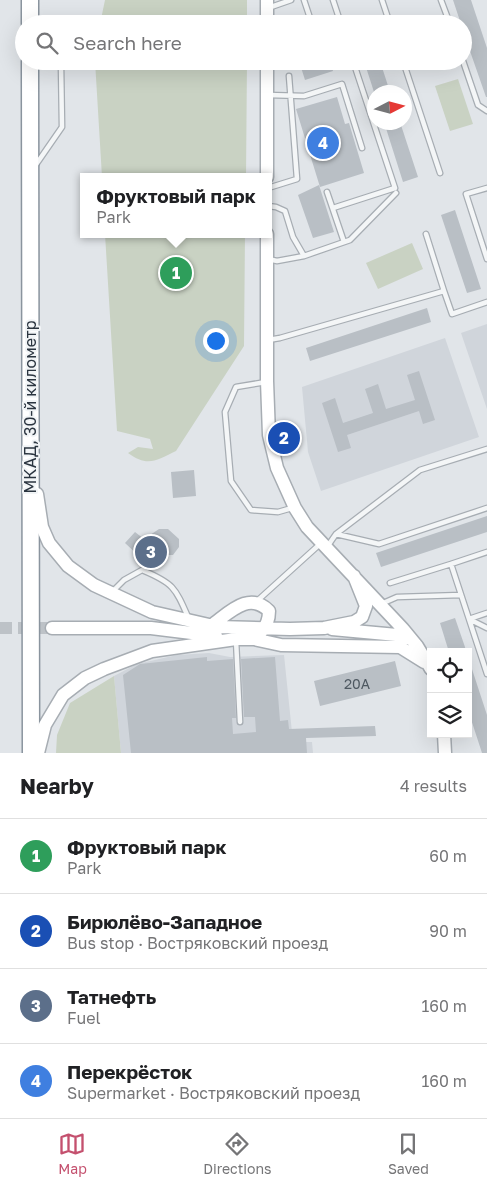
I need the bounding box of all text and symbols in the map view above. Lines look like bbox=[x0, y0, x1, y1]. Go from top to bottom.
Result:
search box bbox=[15, 15, 472, 70]
icon: search bbox=[33, 29, 61, 57]
text: Search here bbox=[73, 31, 182, 54]
north arrow bbox=[367, 85, 412, 130]
pin: 4 bbox=[307, 124, 339, 162]
popup bbox=[80, 173, 272, 238]
text: Фруктовый парк bbox=[96, 184, 256, 207]
text: Park bbox=[96, 207, 131, 227]
pin: 1 bbox=[160, 254, 192, 292]
street label: МКАД, 30-й километр bbox=[20, 320, 40, 493]
your location bbox=[203, 328, 229, 354]
pin: 2 bbox=[268, 419, 300, 457]
pin: 3 bbox=[135, 533, 167, 571]
map controls bbox=[427, 648, 472, 738]
button: locate bbox=[427, 648, 472, 693]
house number: 20А bbox=[344, 675, 371, 692]
button: layers bbox=[427, 693, 472, 738]
text: Nearby bbox=[20, 773, 94, 799]
text: 4 results bbox=[400, 776, 467, 796]
text: Фруктовый парк bbox=[67, 835, 226, 858]
text: 1 bbox=[32, 846, 40, 866]
text: 60 m bbox=[429, 846, 467, 866]
text: Park bbox=[67, 858, 102, 878]
text: Бирюлёво-Западное bbox=[67, 910, 262, 933]
text: 2 bbox=[31, 921, 41, 941]
text: 90 m bbox=[429, 921, 467, 941]
text: Bus stop · Востряковский проезд bbox=[67, 933, 328, 953]
text: Татнефть bbox=[67, 985, 156, 1008]
text: 3 bbox=[31, 996, 41, 1016]
text: 160 m bbox=[421, 996, 467, 1016]
text: Fuel bbox=[67, 1008, 101, 1028]
text: Перекрёсток bbox=[67, 1060, 192, 1083]
text: 4 bbox=[31, 1071, 41, 1091]
text: 160 m bbox=[421, 1071, 467, 1091]
text: Supermarket · Востряковский проезд bbox=[67, 1083, 360, 1103]
tab: Map bbox=[58, 1130, 87, 1177]
tab: Directions bbox=[203, 1130, 272, 1177]
tab: Saved bbox=[388, 1130, 429, 1177]

